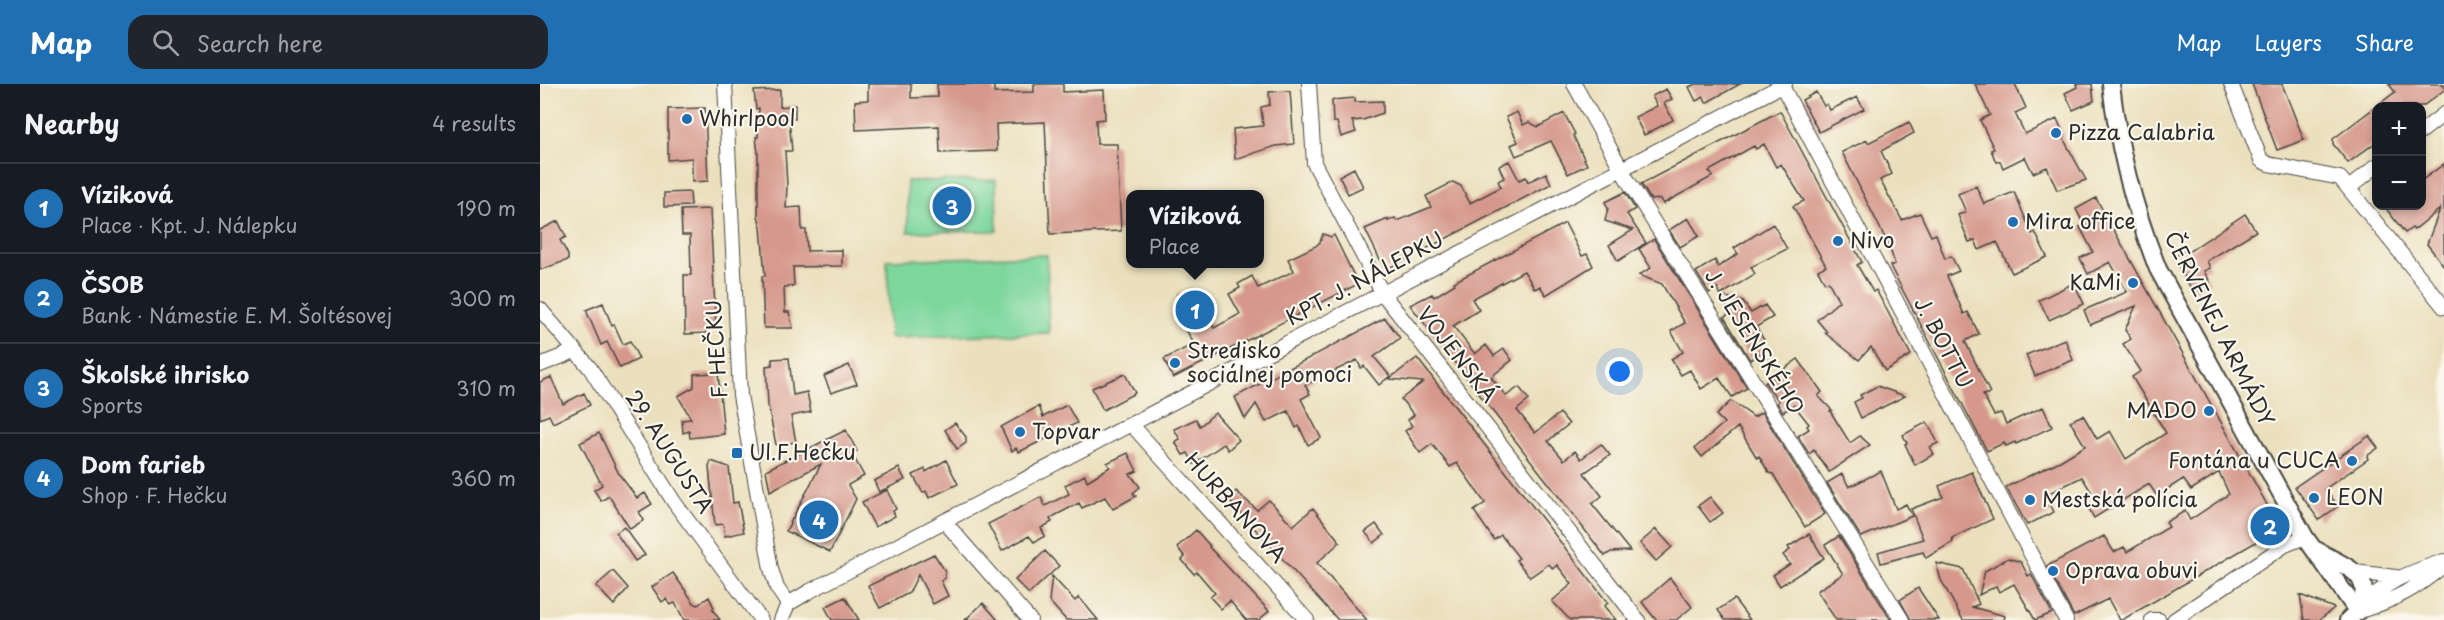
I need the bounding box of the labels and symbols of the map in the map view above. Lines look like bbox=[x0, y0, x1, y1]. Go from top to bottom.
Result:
place label: Whirlpool bbox=[699, 101, 796, 133]
marker: Whirlpool bbox=[680, 112, 694, 126]
place label: Pizza Calabria bbox=[2068, 115, 2215, 147]
marker: Pizza Calabria bbox=[2049, 126, 2063, 140]
pin: 3 bbox=[932, 184, 972, 228]
place label: Mira office bbox=[2025, 204, 2136, 236]
marker: Mira office bbox=[2006, 215, 2020, 229]
street label: KPT. J. NÁLEPKU bbox=[1279, 222, 1449, 332]
place label: Nivo bbox=[1850, 223, 1894, 255]
street label: ČERVENEJ ARMÁDY bbox=[2158, 225, 2284, 432]
marker: Nivo bbox=[1831, 234, 1845, 248]
street label: J. JESENSKÉHO bbox=[1698, 262, 1813, 420]
place label: KaMi bbox=[2069, 265, 2121, 297]
marker: KaMi bbox=[2126, 276, 2140, 290]
pin: 1 bbox=[1176, 288, 1214, 332]
street label: J. BOTTU bbox=[1907, 291, 1982, 393]
street label: F. HEČKU bbox=[696, 299, 734, 400]
street label: VOJENSKÁ bbox=[1411, 299, 1506, 409]
place label: Stredisko sociálnej pomoci bbox=[1187, 333, 1352, 389]
marker: Stredisko sociálnej pomoci bbox=[1168, 356, 1182, 370]
your location bbox=[1605, 357, 1634, 386]
street label: 29. AUGUSTA bbox=[619, 383, 723, 519]
place label: MADO bbox=[2127, 393, 2197, 425]
marker: MADO bbox=[2202, 404, 2216, 418]
place label: Topvar bbox=[1032, 414, 1101, 446]
marker: Topvar bbox=[1013, 425, 1027, 439]
place label: Ul.F.Hečku bbox=[749, 435, 856, 467]
place label: Fontána u CUCA bbox=[2168, 443, 2340, 475]
street label: HURBANOVA bbox=[1178, 444, 1295, 569]
marker: Ul.F.Hečku bbox=[730, 446, 744, 460]
marker: Fontána u CUCA bbox=[2345, 454, 2359, 468]
place label: LEON bbox=[2326, 480, 2384, 512]
place label: Mestská polícia bbox=[2042, 482, 2197, 514]
marker: LEON bbox=[2307, 491, 2321, 505]
marker: Mestská polícia bbox=[2023, 493, 2037, 507]
pin: 4 bbox=[800, 498, 838, 542]
pin: 2 bbox=[2250, 504, 2290, 548]
place label: Oprava obuvi bbox=[2065, 553, 2198, 585]
marker: Oprava obuvi bbox=[2046, 564, 2060, 578]

